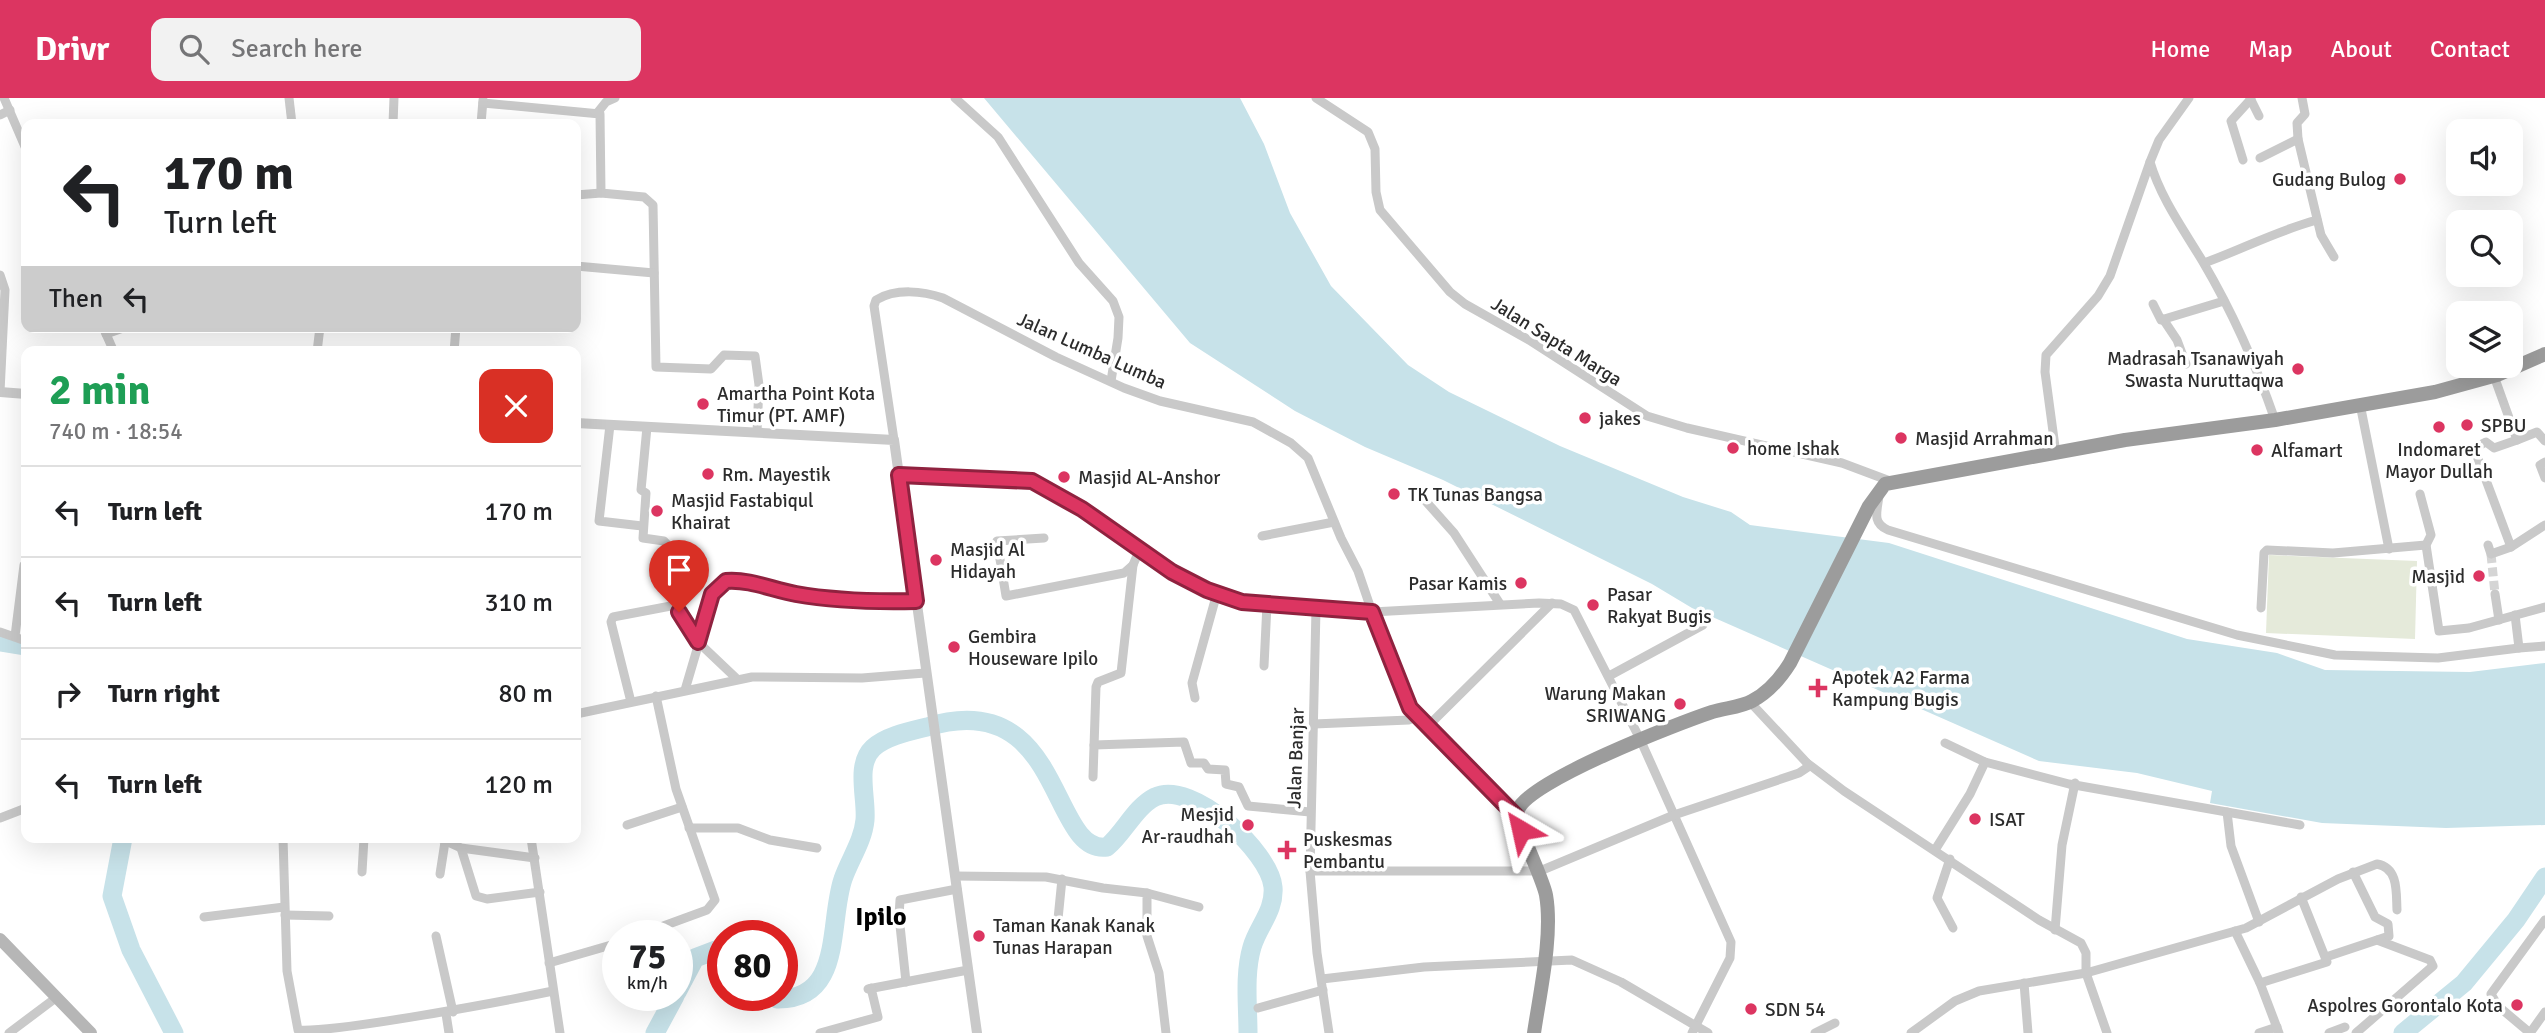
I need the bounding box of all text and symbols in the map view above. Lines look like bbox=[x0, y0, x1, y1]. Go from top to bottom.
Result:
search box bbox=[151, 18, 641, 81]
text: Drivr bbox=[35, 29, 109, 70]
icon: search bbox=[175, 30, 213, 68]
text: Search here bbox=[231, 33, 362, 65]
text: Home bbox=[2150, 34, 2210, 64]
text: Map bbox=[2248, 34, 2293, 64]
text: About bbox=[2331, 34, 2392, 64]
text: Contact bbox=[2430, 34, 2510, 64]
map controls bbox=[2446, 119, 2523, 378]
button: sound bbox=[2446, 119, 2523, 196]
text: 170 m bbox=[164, 143, 294, 203]
icon: left bbox=[49, 147, 140, 238]
place label: Gudang Bulog bbox=[2272, 168, 2386, 192]
marker: Gudang Bulog bbox=[2392, 171, 2408, 187]
text: Turn left bbox=[164, 203, 277, 242]
button: search bbox=[2446, 210, 2523, 287]
icon: left bbox=[117, 280, 155, 318]
text: Then bbox=[49, 283, 103, 315]
street label: Jalan Sapta Marga bbox=[1487, 292, 1626, 392]
button: layers bbox=[2446, 301, 2523, 378]
street label: Jalan Lumba Lumba bbox=[1013, 307, 1170, 395]
place label: Madrasah Tsanawiyah Swasta Nuruttaqwa bbox=[2107, 347, 2284, 393]
marker: Madrasah Tsanawiyah Swasta Nuruttaqwa bbox=[2290, 361, 2306, 377]
text: 2 min bbox=[49, 365, 150, 416]
button: close bbox=[479, 369, 553, 443]
place label: Amartha Point Kota Timur (PT. AMF) bbox=[717, 382, 875, 428]
marker: Amartha Point Kota Timur (PT. AMF) bbox=[695, 396, 711, 412]
place label: jakes bbox=[1599, 407, 1641, 431]
marker: jakes bbox=[1577, 410, 1593, 426]
place label: SPBU bbox=[2481, 414, 2527, 438]
text: 740 m · 18:54 bbox=[49, 417, 183, 446]
marker: SPBU bbox=[2459, 417, 2475, 433]
marker: Indomaret Mayor Dullah bbox=[2431, 419, 2447, 435]
place label: Masjid Arrahman bbox=[1915, 427, 2054, 451]
marker: Masjid Arrahman bbox=[1893, 430, 1909, 446]
place label: home Ishak bbox=[1747, 437, 1840, 461]
place label: Indomaret Mayor Dullah bbox=[2385, 438, 2493, 484]
place label: Alfamart bbox=[2271, 439, 2343, 463]
marker: home Ishak bbox=[1725, 440, 1741, 456]
marker: Alfamart bbox=[2249, 442, 2265, 458]
place label: Rm. Mayestik bbox=[722, 463, 831, 487]
marker: Rm. Mayestik bbox=[700, 466, 716, 482]
place label: Masjid AL-Anshor bbox=[1078, 466, 1220, 490]
marker: Masjid AL-Anshor bbox=[1056, 469, 1072, 485]
place label: TK Tunas Bangsa bbox=[1408, 483, 1543, 507]
marker: TK Tunas Bangsa bbox=[1386, 486, 1402, 502]
place label: Masjid Fastabiqul Khairat bbox=[671, 489, 814, 535]
icon: left bbox=[49, 493, 87, 531]
text: Turn left bbox=[108, 496, 202, 528]
text: 170 m bbox=[484, 496, 553, 528]
marker: Masjid Fastabiqul Khairat bbox=[649, 503, 665, 519]
place label: Masjid Al Hidayah bbox=[950, 538, 1025, 584]
pin bbox=[649, 540, 709, 612]
icon: arrive bbox=[660, 551, 698, 589]
marker: Masjid Al Hidayah bbox=[928, 552, 944, 568]
place label: Masjid bbox=[2411, 565, 2465, 589]
marker: Masjid bbox=[2471, 568, 2487, 584]
place label: Pasar Kamis bbox=[1408, 572, 1507, 596]
marker: Pasar Kamis bbox=[1513, 575, 1529, 591]
place label: Pasar Rakyat Bugis bbox=[1607, 583, 1712, 629]
icon: left bbox=[49, 584, 87, 622]
text: Turn left bbox=[108, 587, 202, 619]
text: 310 m bbox=[484, 587, 553, 619]
marker: Pasar Rakyat Bugis bbox=[1585, 597, 1601, 613]
place label: Gembira Houseware Ipilo bbox=[968, 625, 1098, 671]
marker: Gembira Houseware Ipilo bbox=[946, 639, 962, 655]
place label: Apotek A2 Farma Kampung Bugis bbox=[1832, 666, 1970, 712]
icon: right bbox=[49, 675, 87, 713]
text: Turn right bbox=[108, 678, 220, 710]
text: 80 m bbox=[498, 678, 553, 710]
marker: Apotek A2 Farma Kampung Bugis bbox=[1810, 680, 1826, 696]
place label: Warung Makan SRIWANG bbox=[1544, 682, 1666, 728]
marker: Warung Makan SRIWANG bbox=[1672, 696, 1688, 712]
street label: Jalan Banjar bbox=[1282, 707, 1310, 809]
icon: left bbox=[49, 766, 87, 804]
text: Turn left bbox=[108, 769, 202, 801]
text: 120 m bbox=[484, 769, 553, 801]
position arrow bbox=[1484, 793, 1558, 867]
place label: Mesjid Ar-raudhah bbox=[1141, 803, 1234, 849]
place label: ISAT bbox=[1989, 808, 2026, 832]
marker: ISAT bbox=[1967, 811, 1983, 827]
marker: Mesjid Ar-raudhah bbox=[1240, 817, 1256, 833]
place label: Puskesmas Pembantu bbox=[1303, 828, 1392, 874]
marker: Puskesmas Pembantu bbox=[1277, 840, 1297, 860]
district label: Ipilo bbox=[855, 901, 907, 933]
place label: Taman Kanak Kanak Tunas Harapan bbox=[993, 914, 1156, 960]
speed limit sign: 80 bbox=[707, 920, 798, 1011]
marker: Taman Kanak Kanak Tunas Harapan bbox=[971, 928, 987, 944]
text: 75 bbox=[629, 935, 666, 978]
text: km/h bbox=[627, 972, 668, 994]
place label: Aspolres Gorontalo Kota bbox=[2307, 994, 2503, 1018]
marker: Aspolres Gorontalo Kota bbox=[2509, 997, 2525, 1013]
place label: SDN 54 bbox=[1765, 998, 1825, 1022]
marker: SDN 54 bbox=[1743, 1001, 1759, 1017]

